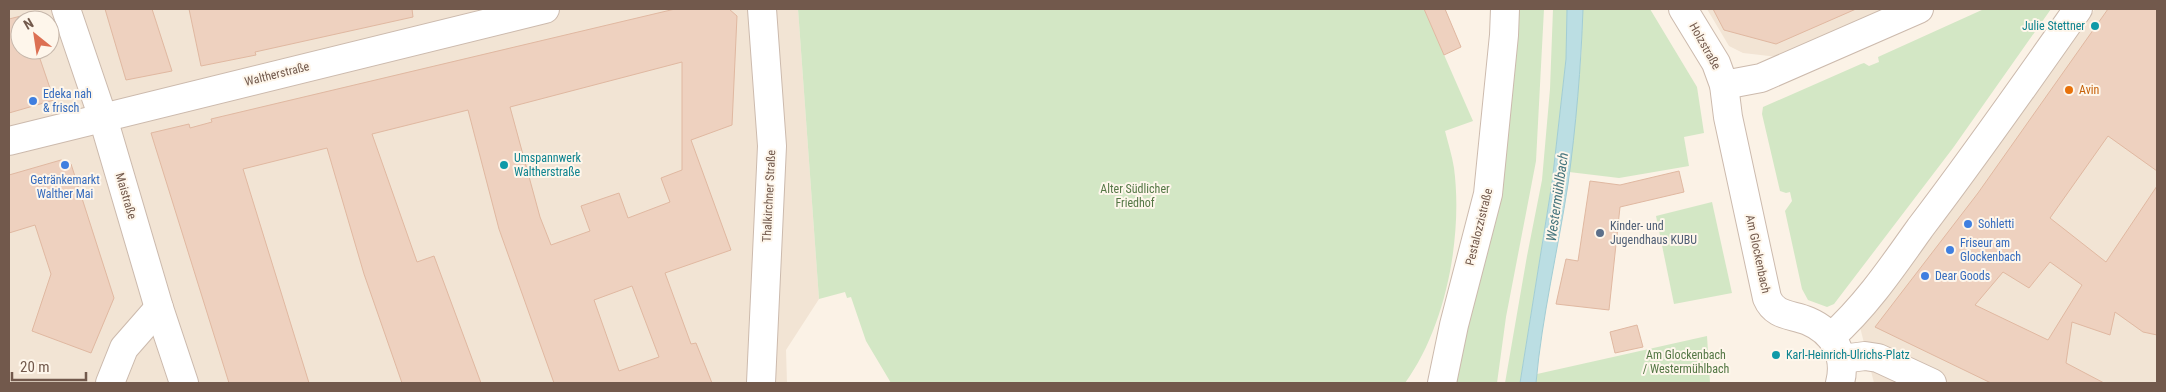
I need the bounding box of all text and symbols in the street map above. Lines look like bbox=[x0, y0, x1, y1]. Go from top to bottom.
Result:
north arrow bbox=[10, 10, 60, 60]
text: N bbox=[21, 15, 36, 33]
place label: Julie Stettner bbox=[2022, 19, 2085, 33]
street label: Holzstraße bbox=[1686, 20, 1724, 72]
marker: Julie Stettner bbox=[2089, 20, 2101, 32]
street label: Waltherstraße bbox=[243, 59, 311, 89]
place label: Avin bbox=[2079, 83, 2100, 97]
marker: Avin bbox=[2063, 84, 2075, 96]
place label: Edeka nah & frisch bbox=[43, 87, 92, 115]
marker: Edeka nah & frisch bbox=[27, 95, 39, 107]
street label: Thalkirchner Straße bbox=[760, 149, 778, 242]
place label: Umspannwerk Waltherstraße bbox=[514, 151, 582, 179]
water label: Westermühlbach bbox=[1543, 151, 1571, 243]
marker: Getränkemarkt Walther Mai bbox=[59, 159, 71, 171]
marker: Umspannwerk Waltherstraße bbox=[498, 159, 510, 171]
street label: Maistraße bbox=[113, 171, 139, 221]
place label: Getränkemarkt Walther Mai bbox=[30, 173, 100, 201]
park label: Alter Südlicher Friedhof bbox=[1100, 182, 1170, 210]
street label: Pestalozzistraße bbox=[1463, 187, 1495, 267]
street label: Am Glockenbach bbox=[1743, 213, 1773, 295]
place label: Sohletti bbox=[1978, 217, 2014, 231]
marker: Sohletti bbox=[1962, 218, 1974, 230]
place label: Kinder- und Jugendhaus KUBU bbox=[1610, 219, 1697, 247]
marker: Kinder- und Jugendhaus KUBU bbox=[1594, 227, 1606, 239]
place label: Friseur am Glockenbach bbox=[1960, 236, 2021, 264]
marker: Friseur am Glockenbach bbox=[1944, 244, 1956, 256]
place label: Dear Goods bbox=[1935, 269, 1990, 283]
marker: Dear Goods bbox=[1919, 270, 1931, 282]
park label: Am Glockenbach / Westermühlbach bbox=[1643, 348, 1729, 376]
place label: Karl-Heinrich-Ulrichs-Platz bbox=[1786, 348, 1910, 362]
marker: Karl-Heinrich-Ulrichs-Platz bbox=[1770, 349, 1782, 361]
scale bar bbox=[12, 350, 86, 382]
text: 20 m bbox=[20, 358, 50, 376]

